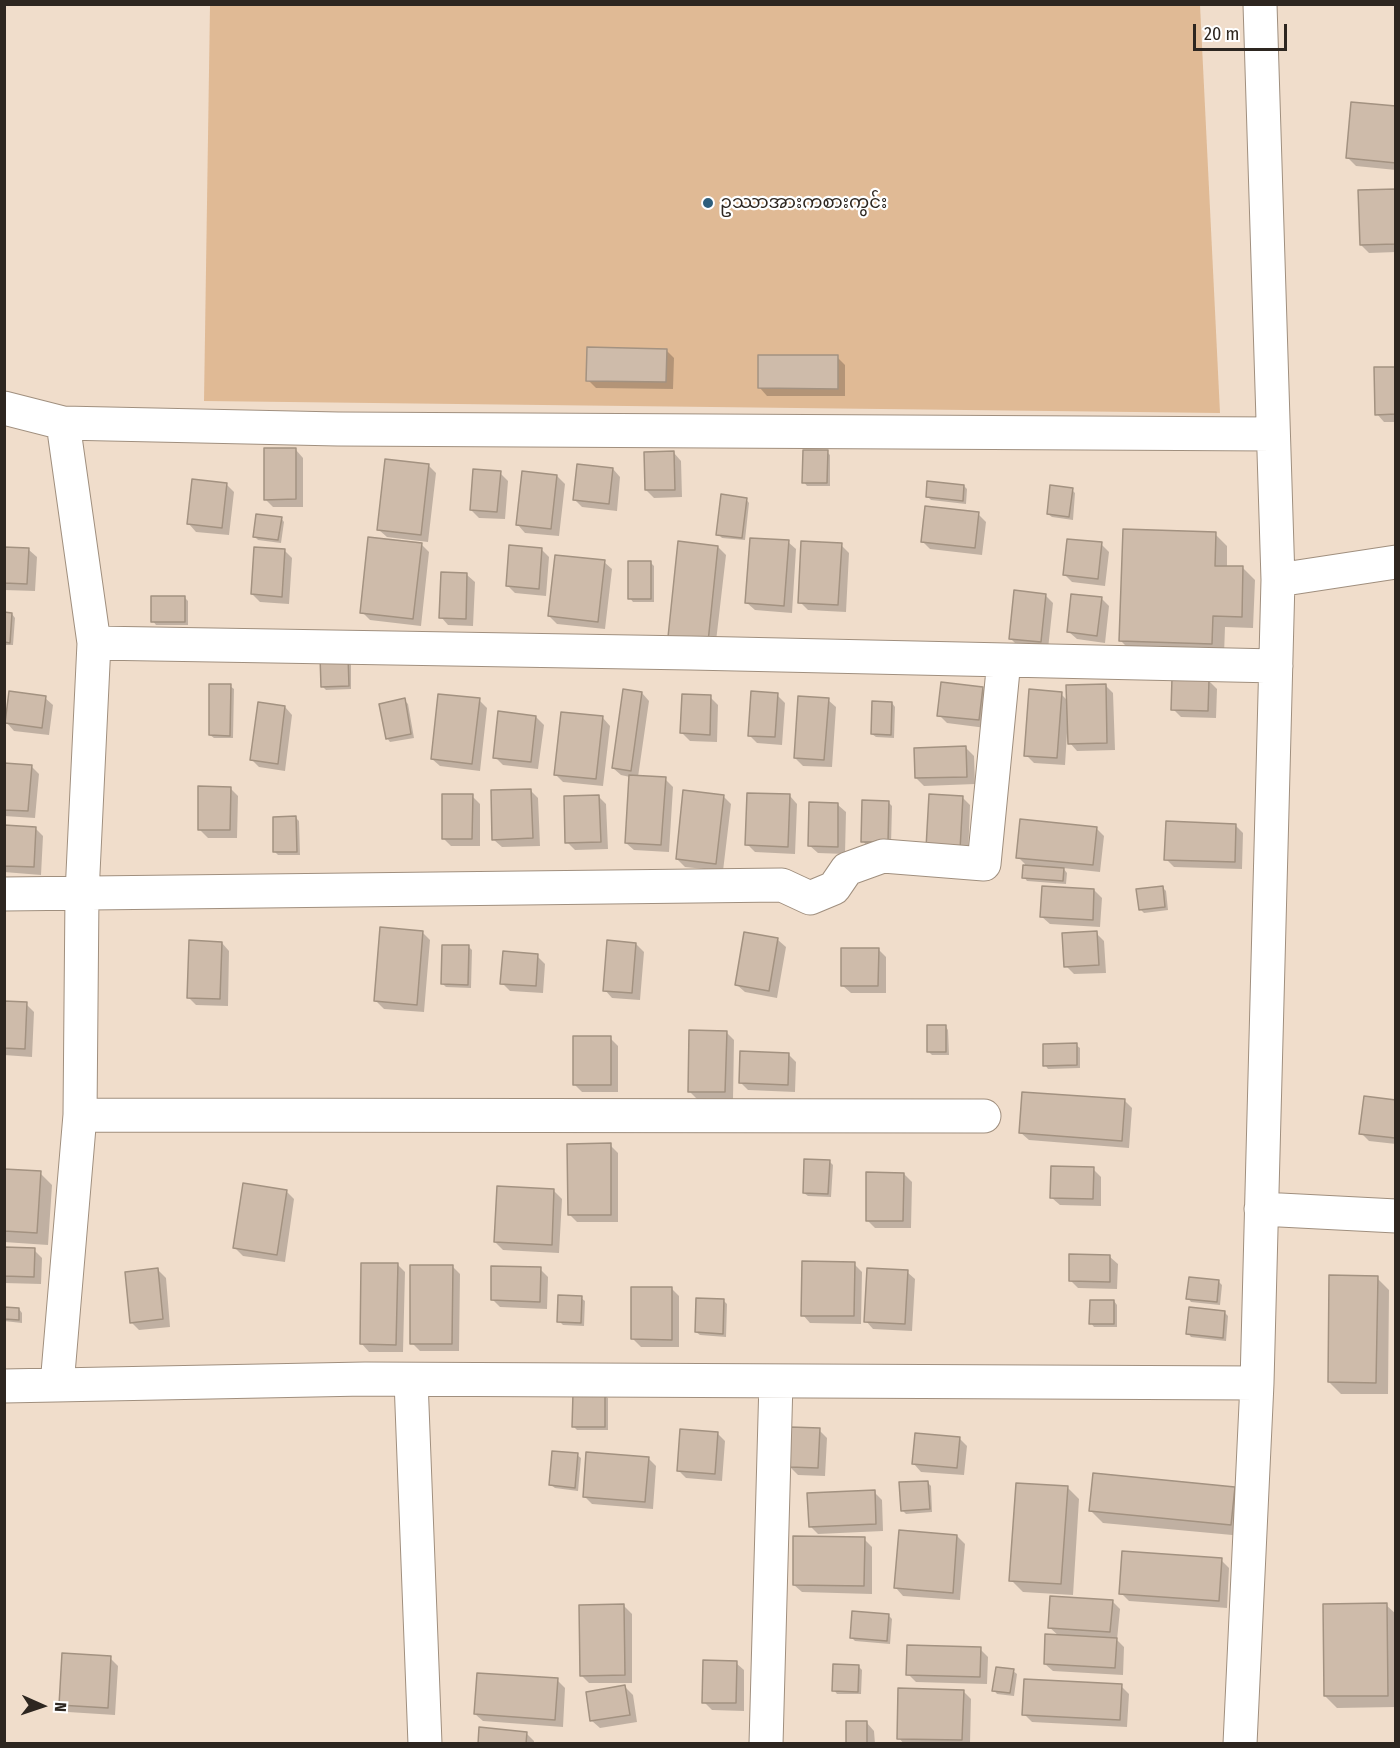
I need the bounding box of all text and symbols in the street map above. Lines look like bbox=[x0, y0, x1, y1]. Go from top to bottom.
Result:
scale bar bbox=[1196, 12, 1290, 50]
text: 20 m bbox=[1204, 23, 1239, 45]
place label: ဥဿာ‌အားကစားကွင်း bbox=[720, 192, 887, 214]
marker: ဥဿာ‌အားကစားကွင်း bbox=[701, 196, 715, 210]
north arrow bbox=[12, 1676, 72, 1736]
text: N bbox=[51, 1702, 70, 1712]

